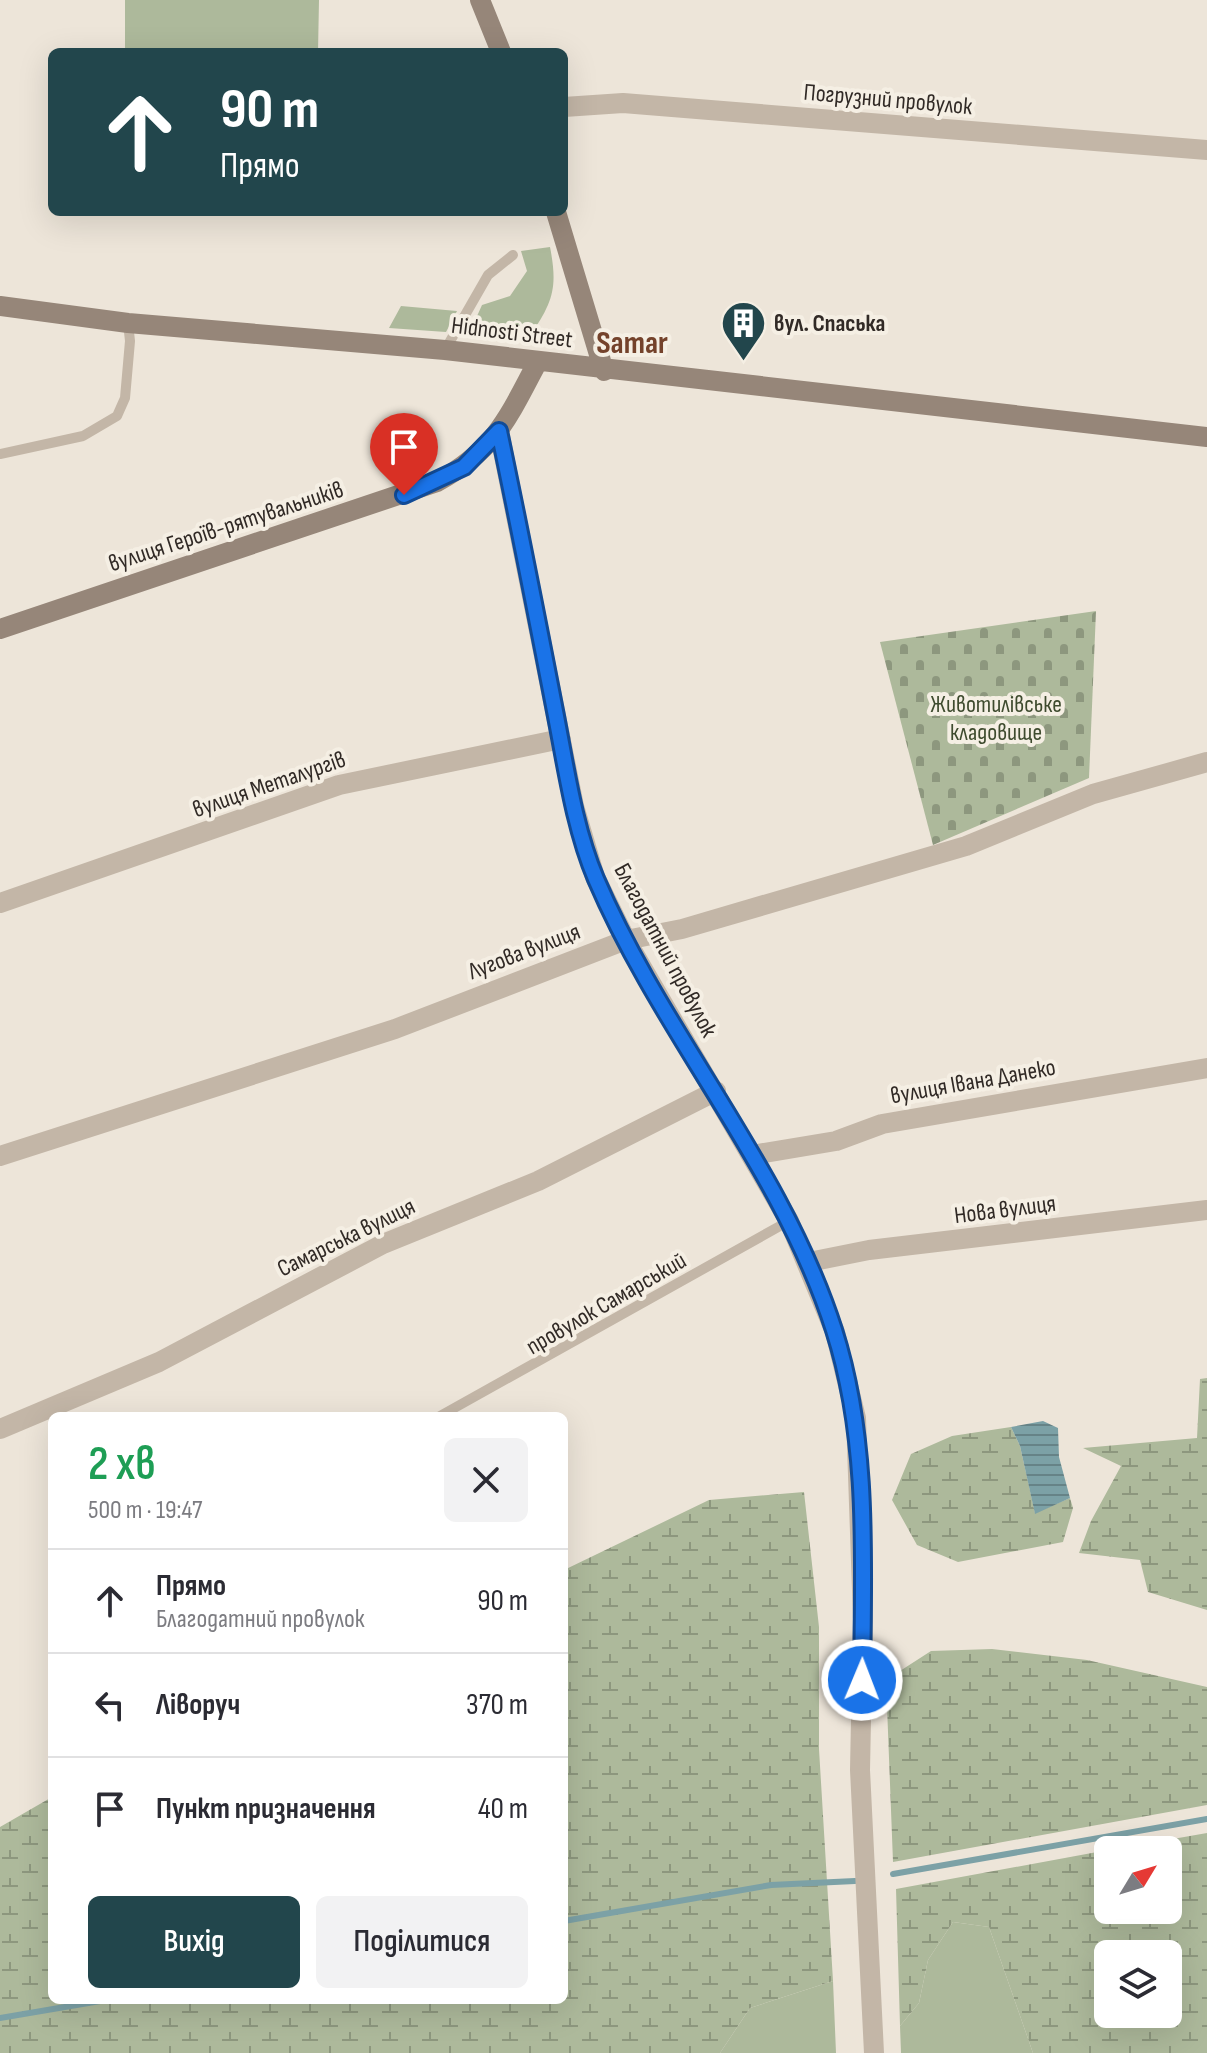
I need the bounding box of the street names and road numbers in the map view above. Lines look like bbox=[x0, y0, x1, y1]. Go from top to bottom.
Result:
street label: Погрузний провулок bbox=[802, 78, 974, 121]
street label: Hidnosti Street bbox=[450, 311, 574, 354]
street label: вулиця Героїв-рятувальників bbox=[105, 475, 347, 578]
street label: вулиця Металургів bbox=[189, 745, 350, 824]
street label: Благодатний провулок bbox=[608, 858, 724, 1043]
street label: Лугова вулиця bbox=[463, 917, 584, 986]
street label: вулиця Івана Данеко bbox=[888, 1053, 1058, 1110]
street label: Нова вулиця bbox=[953, 1189, 1058, 1230]
street label: Самарська вулиця bbox=[273, 1192, 420, 1283]
street label: провулок Самарський bbox=[521, 1246, 692, 1361]

